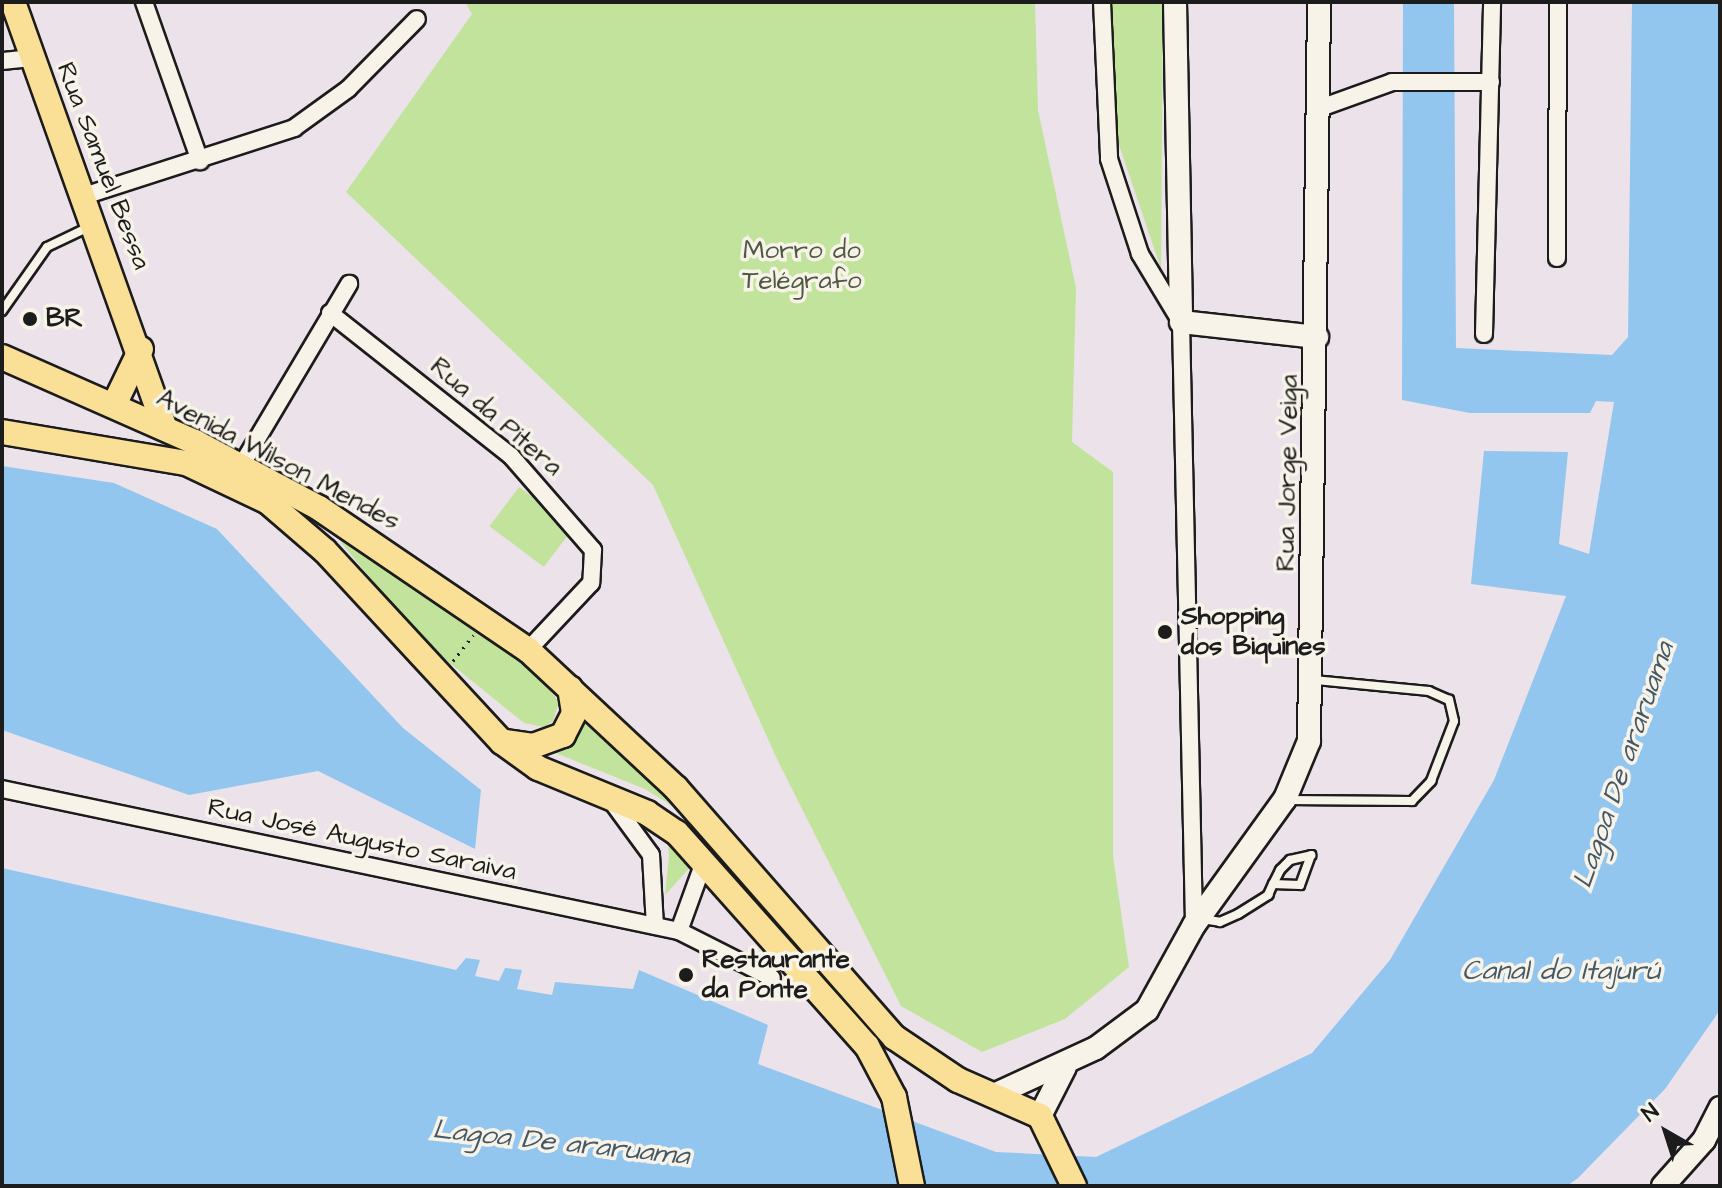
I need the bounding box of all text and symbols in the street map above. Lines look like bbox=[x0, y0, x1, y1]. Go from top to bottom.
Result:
street label: Rua Samuel Bessa bbox=[49, 58, 157, 274]
park label: Morro do Telégrafo bbox=[742, 235, 862, 296]
place label: BR bbox=[46, 303, 83, 335]
marker: BR bbox=[21, 310, 39, 328]
street label: Rua da Pitera bbox=[423, 351, 569, 483]
street label: Rua Jorge Veiga bbox=[1271, 374, 1305, 572]
street label: Avenida Wilson Mendes bbox=[151, 383, 405, 537]
place label: Shopping dos Biquines bbox=[1181, 601, 1325, 662]
marker: Shopping dos Biquines bbox=[1156, 623, 1174, 641]
water label: Lagoa De araruama bbox=[1566, 638, 1682, 892]
street label: Rua José Augusto Saraiva bbox=[205, 792, 519, 888]
place label: Restaurante da Ponte bbox=[702, 944, 850, 1006]
water label: Canal do Itajurú bbox=[1462, 954, 1660, 988]
marker: Restaurante da Ponte bbox=[677, 966, 695, 984]
north arrow bbox=[1626, 1092, 1706, 1172]
text: N bbox=[1635, 1097, 1666, 1129]
water label: Lagoa De araruama bbox=[431, 1113, 691, 1173]

